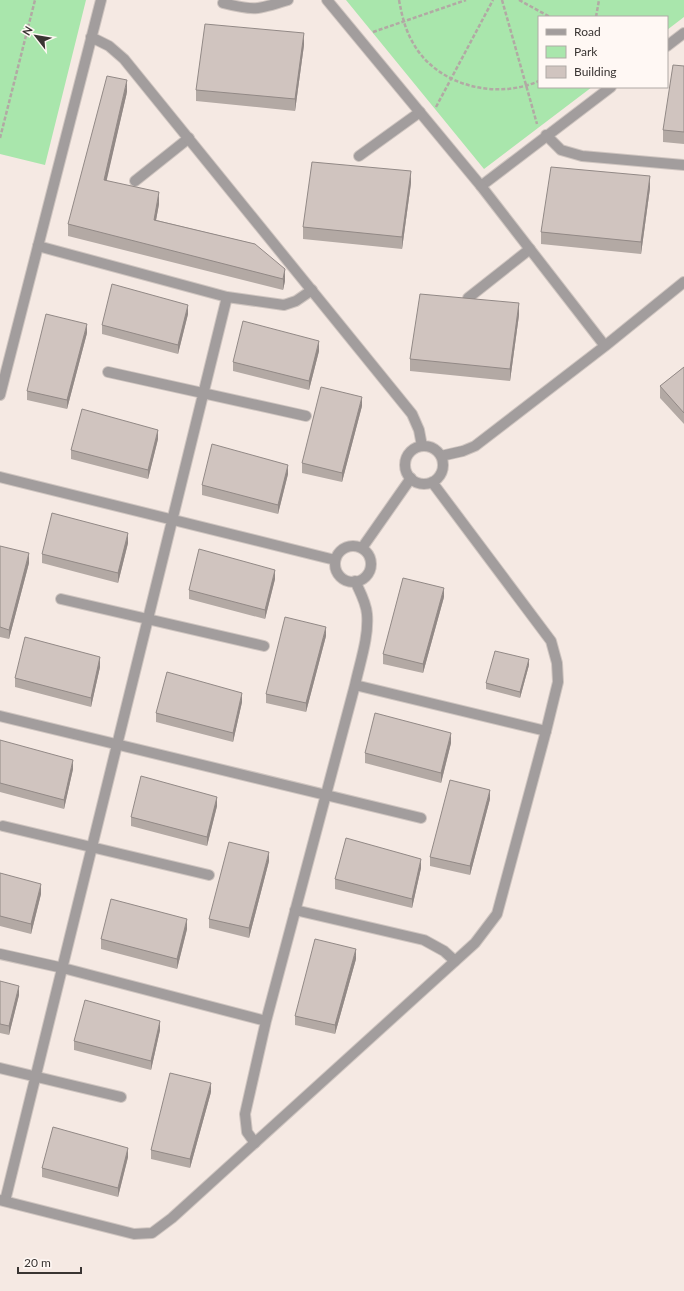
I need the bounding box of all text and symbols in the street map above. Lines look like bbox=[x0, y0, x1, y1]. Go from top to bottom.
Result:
north arrow bbox=[16, 16, 56, 56]
legend bbox=[538, 16, 668, 88]
text: N bbox=[19, 24, 35, 38]
text: Road bbox=[574, 24, 601, 39]
text: Park bbox=[574, 44, 598, 59]
text: Building bbox=[574, 64, 617, 79]
scale bar bbox=[18, 1249, 81, 1275]
text: 20 m bbox=[24, 1255, 51, 1270]

